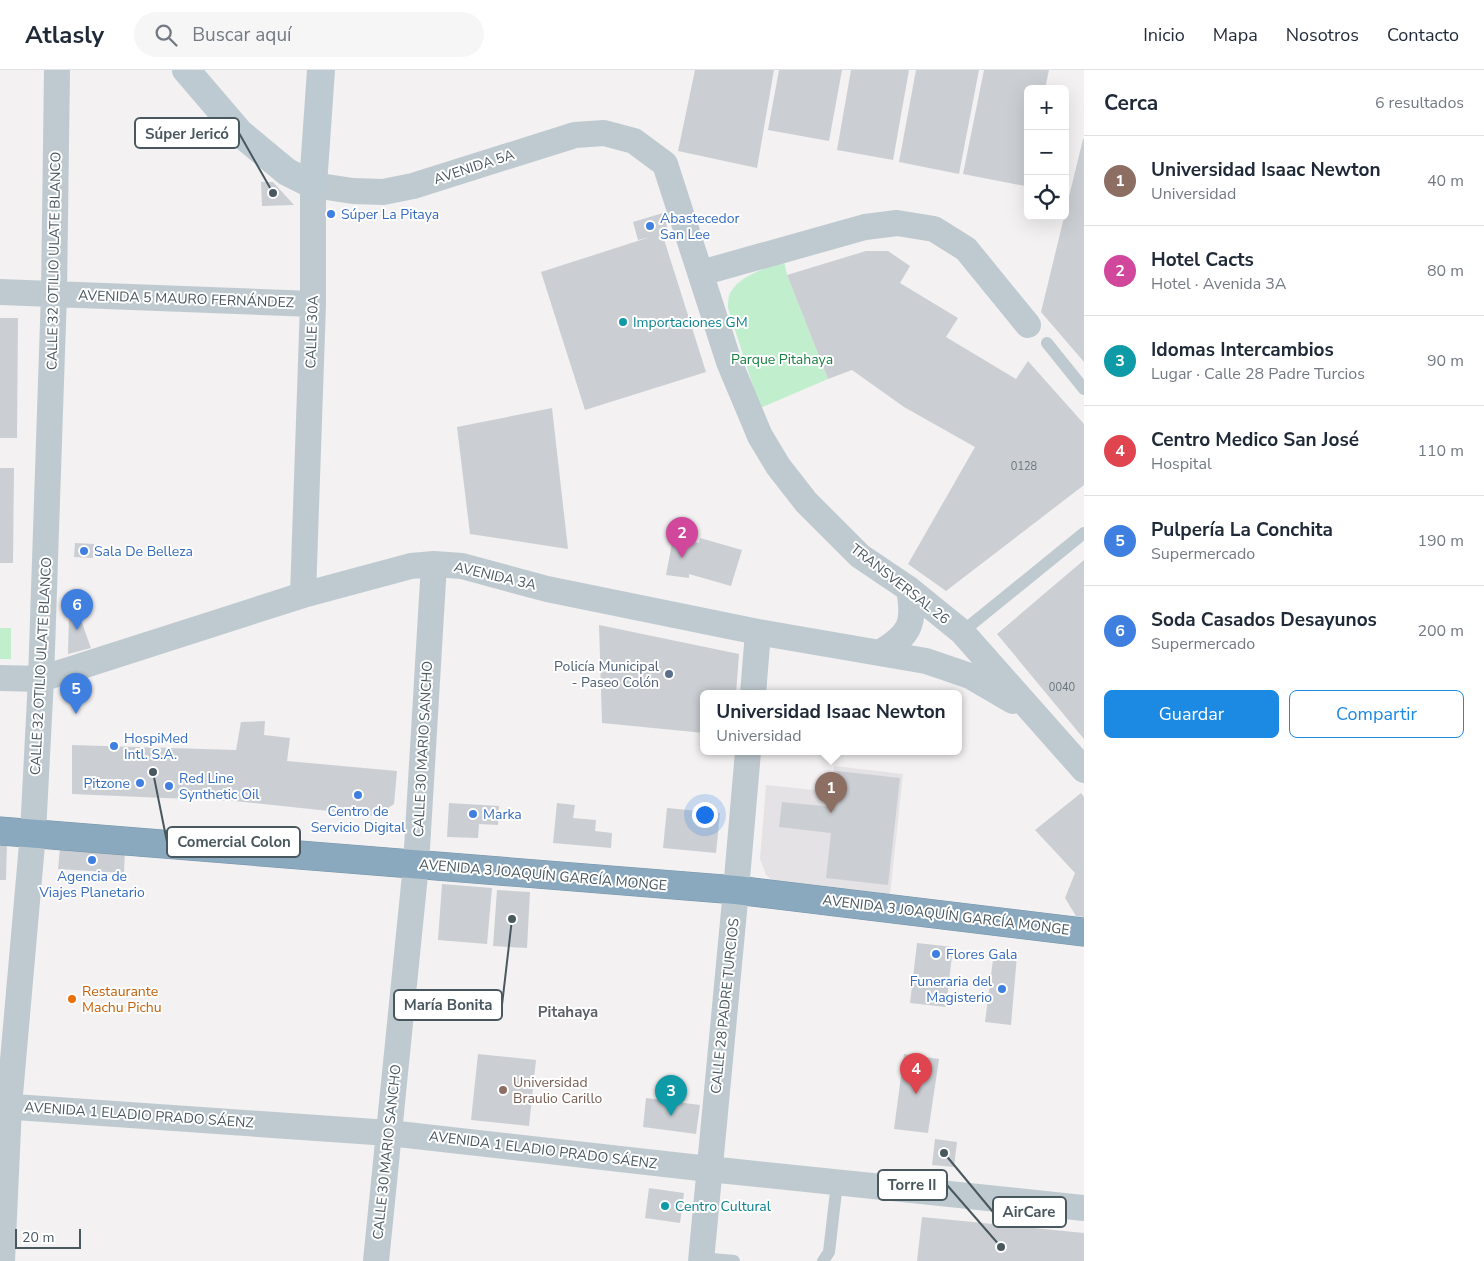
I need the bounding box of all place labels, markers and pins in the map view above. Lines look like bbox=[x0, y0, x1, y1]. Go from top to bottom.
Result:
callout: Súper Jericó bbox=[135, 118, 239, 148]
place label: Súper La Pitaya bbox=[341, 205, 439, 224]
marker: Súper La Pitaya bbox=[325, 208, 337, 220]
place label: Abastecedor San Lee bbox=[660, 209, 739, 244]
marker: Abastecedor San Lee bbox=[644, 220, 656, 232]
place label: Importaciones GM bbox=[633, 313, 748, 332]
marker: Importaciones GM bbox=[617, 316, 629, 328]
pin: 2 bbox=[666, 517, 698, 558]
place label: Sala De Belleza bbox=[94, 542, 193, 561]
marker: Sala De Belleza bbox=[78, 545, 90, 557]
pin: 6 bbox=[61, 589, 93, 630]
place label: Policía Municipal - Paseo Colón bbox=[554, 657, 660, 692]
marker: Policía Municipal - Paseo Colón bbox=[663, 668, 675, 680]
pin: 5 bbox=[60, 673, 92, 714]
place label: HospiMed Intl. S.A. bbox=[124, 729, 188, 764]
marker: HospiMed Intl. S.A. bbox=[108, 740, 120, 752]
place label: Red Line Synthetic Oil bbox=[179, 769, 260, 804]
pin: 1 bbox=[815, 772, 847, 813]
place label: Pitzone bbox=[83, 774, 130, 793]
marker: Pitzone bbox=[134, 777, 146, 789]
marker: Red Line Synthetic Oil bbox=[163, 780, 175, 792]
marker: Centro de Servicio Digital bbox=[352, 789, 364, 801]
place label: Centro de Servicio Digital bbox=[311, 802, 406, 837]
place label: Marka bbox=[483, 805, 522, 824]
marker: Marka bbox=[467, 808, 479, 820]
callout: Comercial Colon bbox=[167, 827, 300, 857]
marker: Agencia de Viajes Planetario bbox=[86, 854, 98, 866]
place label: Agencia de Viajes Planetario bbox=[38, 867, 145, 902]
place label: Flores Gala bbox=[946, 945, 1017, 964]
marker: Flores Gala bbox=[930, 948, 942, 960]
place label: Funeraria del Magisterio bbox=[910, 972, 993, 1007]
place label: Restaurante Machu Pichu bbox=[82, 982, 162, 1017]
marker: Funeraria del Magisterio bbox=[996, 983, 1008, 995]
callout: María Bonita bbox=[394, 990, 502, 1020]
marker: Restaurante Machu Pichu bbox=[66, 993, 78, 1005]
pin: 4 bbox=[900, 1053, 932, 1094]
place label: Universidad Braulio Carillo bbox=[513, 1073, 603, 1108]
pin: 3 bbox=[655, 1075, 687, 1116]
marker: Universidad Braulio Carillo bbox=[497, 1084, 509, 1096]
callout: Torre II bbox=[878, 1170, 947, 1200]
place label: Centro Cultural bbox=[675, 1197, 772, 1216]
callout: AirCare bbox=[993, 1197, 1066, 1227]
marker: Centro Cultural bbox=[659, 1200, 671, 1212]

